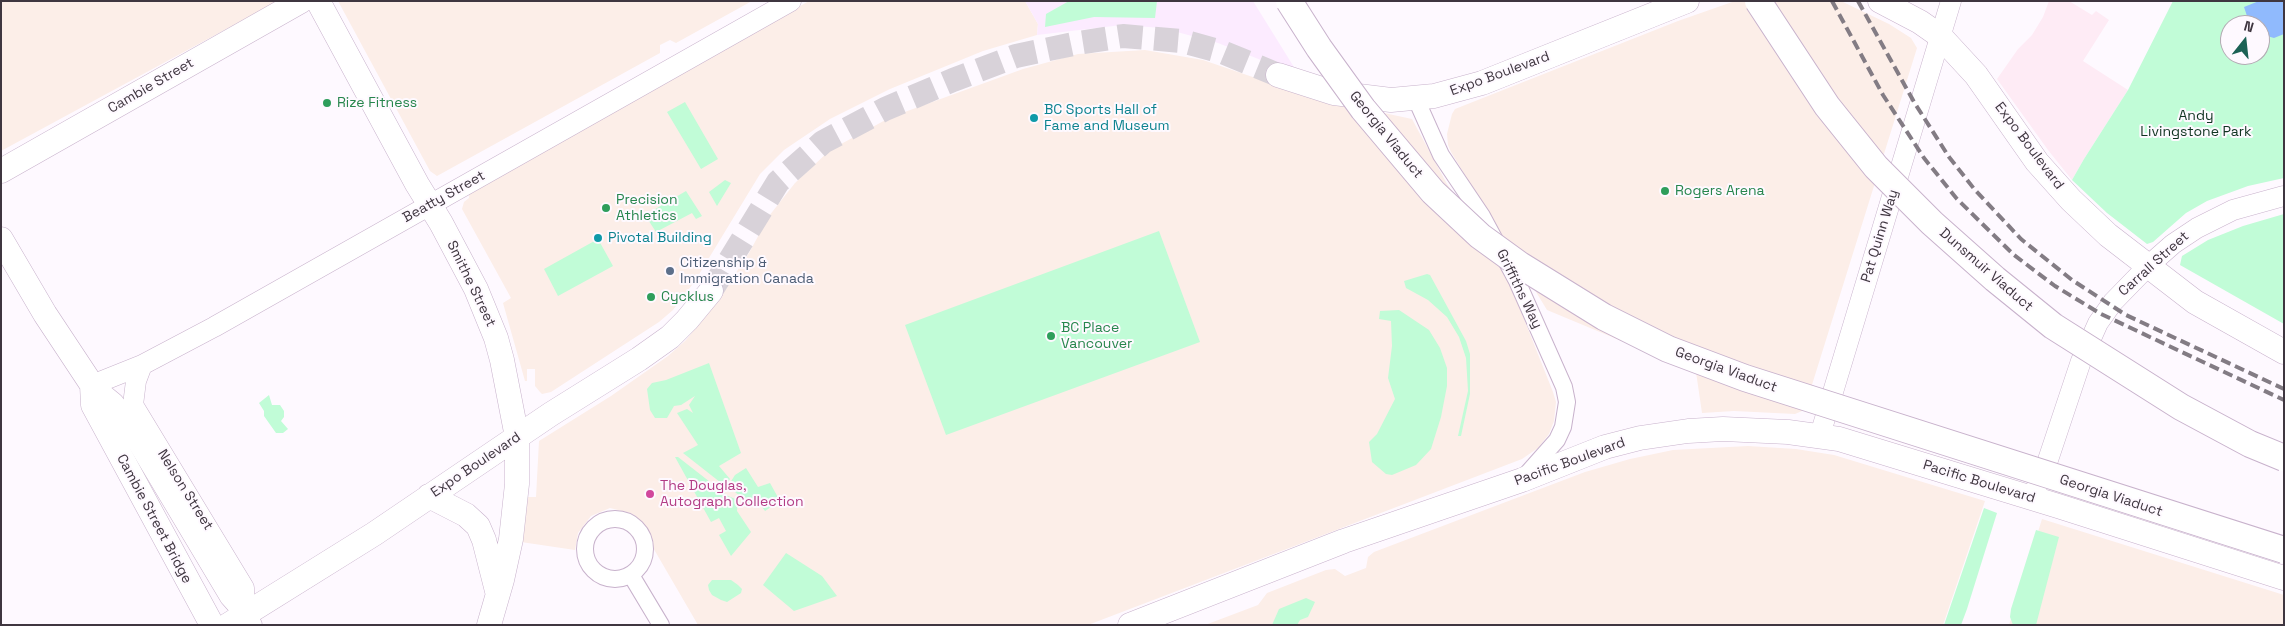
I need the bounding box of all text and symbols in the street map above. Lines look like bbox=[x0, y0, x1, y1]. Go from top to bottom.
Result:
north arrow bbox=[2220, 15, 2270, 65]
text: N bbox=[2242, 17, 2256, 36]
street label: Expo Boulevard bbox=[1448, 48, 1552, 100]
street label: Cambie Street bbox=[105, 55, 197, 117]
street label: Georgia Viaduct bbox=[1346, 88, 1426, 182]
place label: Rize Fitness bbox=[337, 95, 417, 111]
marker: Rize Fitness bbox=[321, 97, 333, 109]
street label: Expo Boulevard bbox=[1991, 99, 2067, 193]
place label: BC Sports Hall of Fame and Museum bbox=[1044, 102, 1170, 134]
park label: Andy Livingstone Park bbox=[2140, 108, 2252, 140]
marker: BC Sports Hall of Fame and Museum bbox=[1028, 112, 1040, 124]
street label: Beatty Street bbox=[400, 167, 488, 227]
place label: Rogers Arena bbox=[1675, 183, 1765, 199]
marker: Rogers Arena bbox=[1659, 185, 1671, 197]
street label: Pat Quinn Way bbox=[1858, 187, 1902, 285]
place label: Precision Athletics bbox=[616, 192, 678, 224]
marker: Precision Athletics bbox=[600, 202, 612, 214]
street label: Dunsmuir Viaduct bbox=[1936, 225, 2036, 315]
street label: Carrall Street bbox=[2115, 228, 2193, 300]
place label: Pivotal Building bbox=[608, 230, 712, 246]
marker: Pivotal Building bbox=[592, 232, 604, 244]
street label: Smithe Street bbox=[443, 238, 499, 330]
street label: Griffiths Way bbox=[1493, 247, 1545, 331]
place label: Citizenship & Immigration Canada bbox=[680, 255, 814, 288]
marker: Citizenship & Immigration Canada bbox=[664, 265, 676, 277]
place label: Cycklus bbox=[661, 289, 714, 305]
marker: Cycklus bbox=[645, 291, 657, 303]
place label: BC Place Vancouver bbox=[1061, 320, 1132, 352]
marker: BC Place Vancouver bbox=[1045, 330, 1057, 342]
street label: Georgia Viaduct bbox=[1673, 344, 1779, 396]
street label: Expo Boulevard bbox=[428, 429, 524, 501]
street label: Pacific Boulevard bbox=[1512, 434, 1628, 490]
street label: Nelson Street bbox=[153, 447, 217, 533]
street label: Cambie Street Bridge bbox=[113, 451, 195, 587]
street label: Pacific Boulevard bbox=[1921, 457, 2037, 507]
street label: Georgia Viaduct bbox=[2057, 471, 2165, 521]
place label: The Douglas, Autograph Collection bbox=[660, 478, 803, 511]
marker: The Douglas, Autograph Collection bbox=[644, 488, 656, 500]

